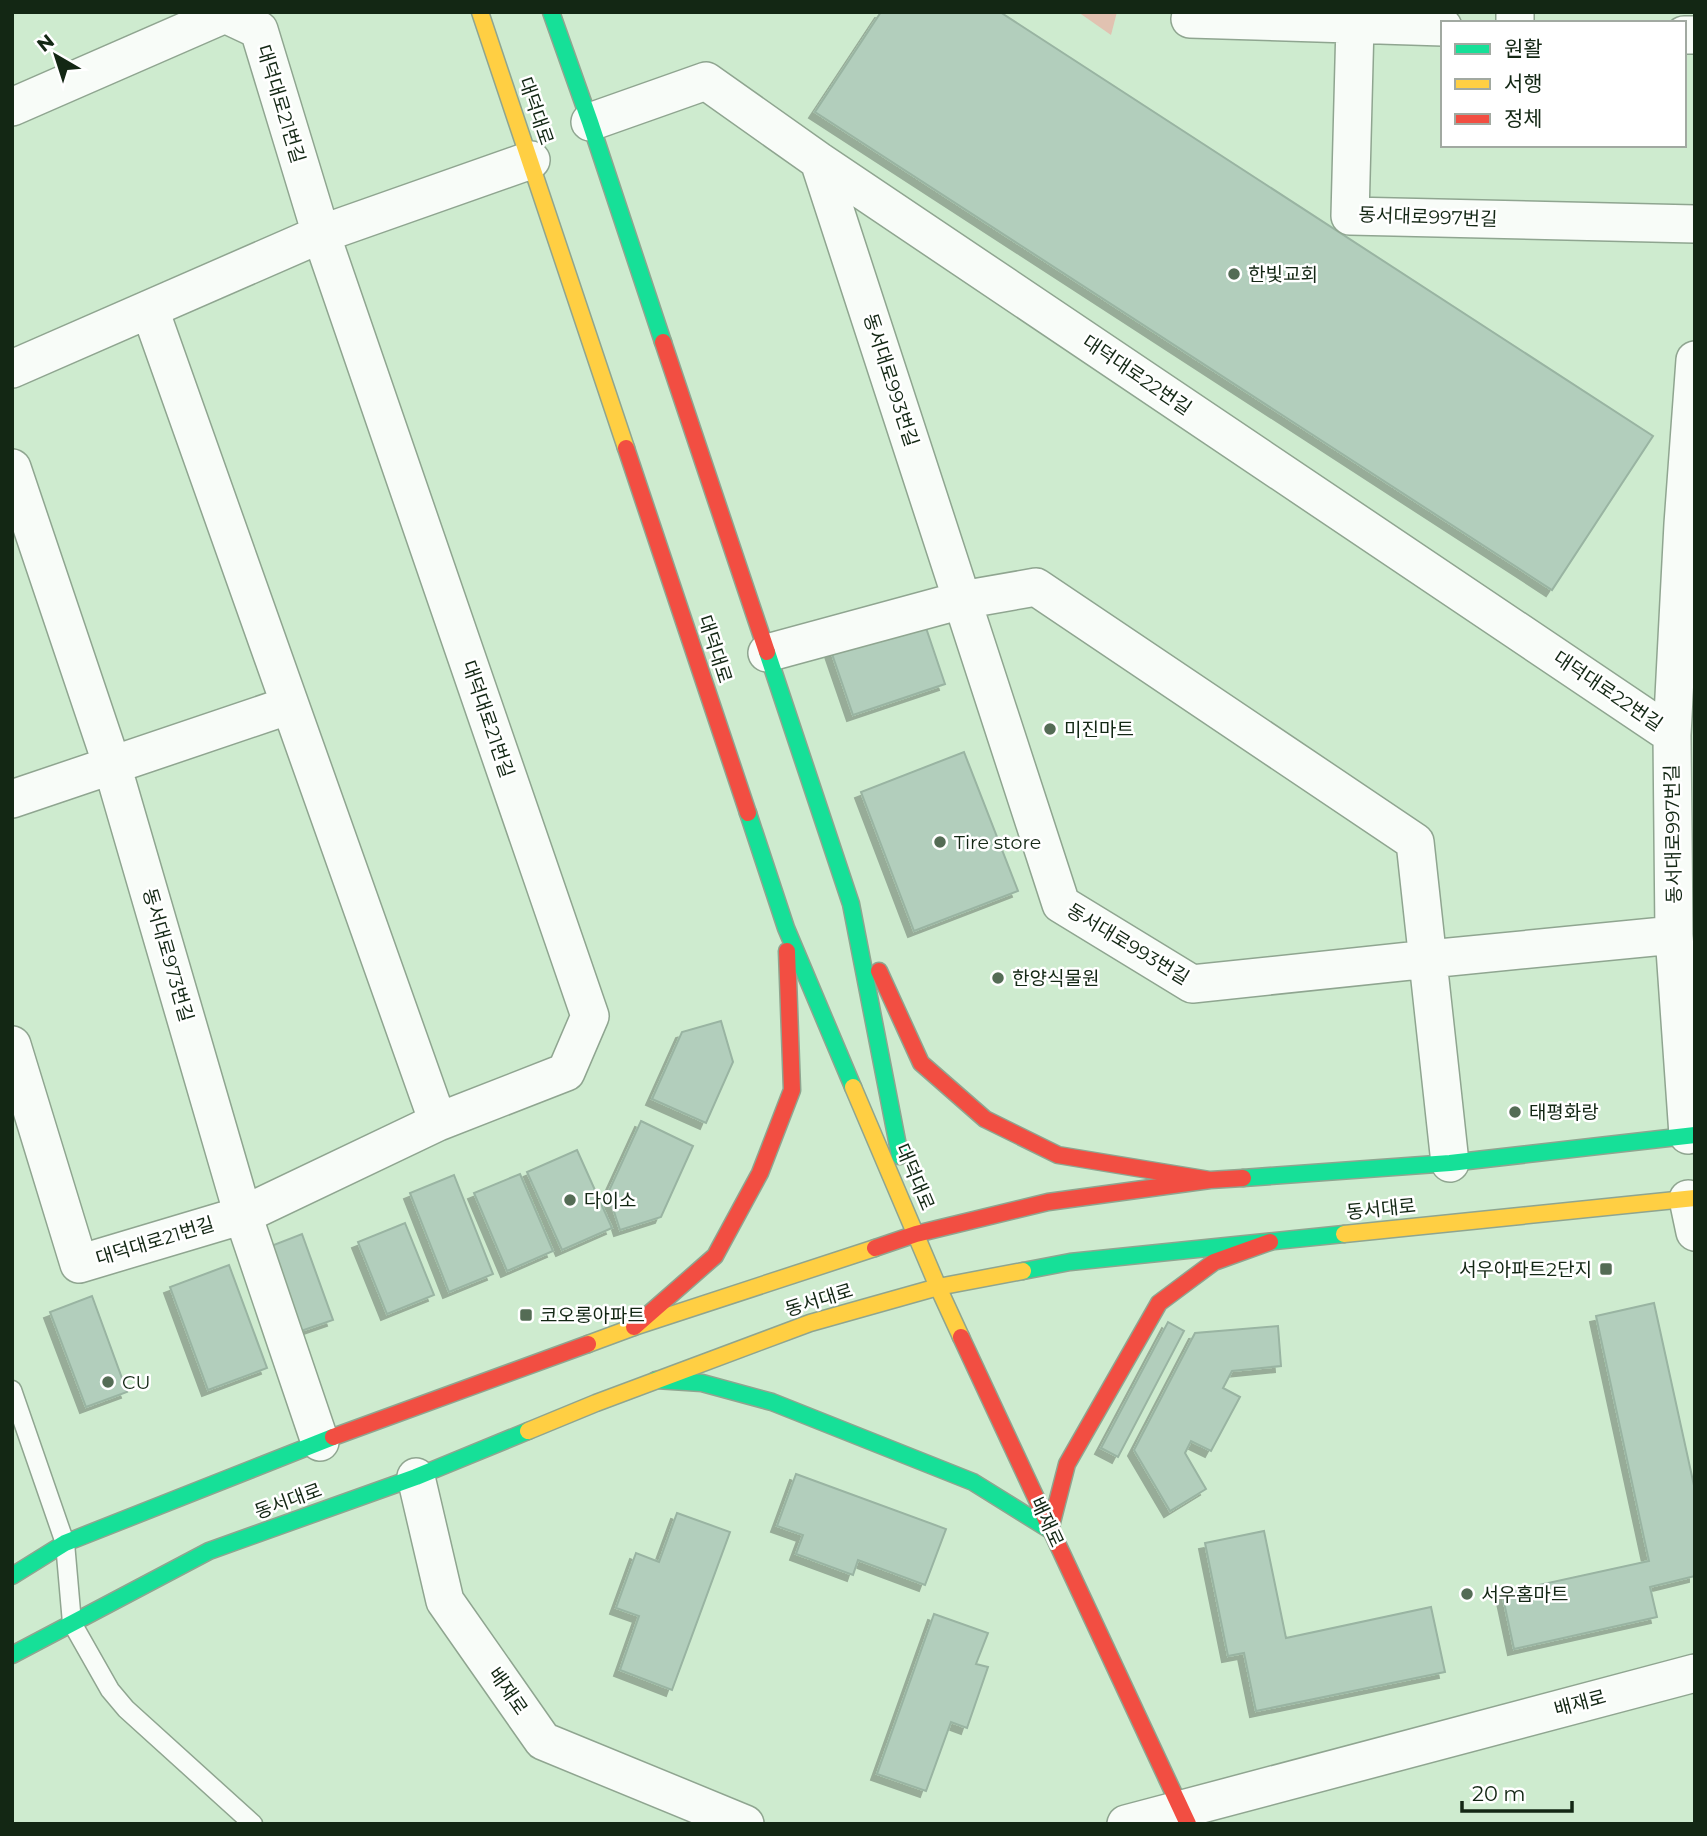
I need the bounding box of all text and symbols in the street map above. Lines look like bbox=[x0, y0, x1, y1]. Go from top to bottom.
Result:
north arrow bbox=[21, 21, 91, 91]
legend bbox=[1441, 21, 1686, 147]
text: N bbox=[32, 29, 59, 57]
text: 원활 bbox=[1504, 36, 1543, 61]
street label: 대덕대로21번길 bbox=[252, 42, 310, 166]
text: 서행 bbox=[1504, 71, 1543, 96]
street label: 대덕대로 bbox=[514, 74, 558, 148]
text: 정체 bbox=[1504, 106, 1543, 131]
street label: 동서대로997번길 bbox=[1358, 203, 1498, 231]
place label: 한빛교회 bbox=[1248, 263, 1318, 286]
marker: 한빛교회 bbox=[1226, 266, 1242, 282]
street label: 동서대로993번길 bbox=[859, 311, 923, 449]
street label: 대덕대로22번길 bbox=[1078, 330, 1196, 420]
street label: 대덕대로 bbox=[693, 612, 737, 686]
street label: 대덕대로22번길 bbox=[1549, 646, 1667, 736]
street label: 대덕대로21번길 bbox=[457, 657, 519, 781]
place label: 미진마트 bbox=[1064, 718, 1134, 741]
marker: 미진마트 bbox=[1042, 721, 1058, 737]
street label: 동서대로997번길 bbox=[1660, 764, 1686, 904]
place label: Tire store bbox=[954, 831, 1041, 854]
marker: Tire store bbox=[932, 834, 948, 850]
street label: 동서대로973번길 bbox=[138, 885, 198, 1025]
street label: 동서대로993번길 bbox=[1063, 898, 1193, 990]
place label: 한양식물원 bbox=[1012, 967, 1099, 990]
marker: 한양식물원 bbox=[990, 970, 1006, 986]
place label: 태평화랑 bbox=[1529, 1101, 1599, 1124]
marker: 태평화랑 bbox=[1507, 1104, 1523, 1120]
street label: 대덕대로 bbox=[891, 1140, 939, 1214]
place label: 다이소 bbox=[584, 1189, 636, 1212]
marker: 다이소 bbox=[562, 1192, 578, 1208]
street label: 동서대로 bbox=[1345, 1194, 1417, 1224]
street label: 대덕대로21번길 bbox=[93, 1212, 217, 1270]
place label: 서우아파트2단지 bbox=[1459, 1258, 1592, 1281]
marker: 서우아파트2단지 bbox=[1598, 1261, 1614, 1277]
street label: 동서대로 bbox=[782, 1279, 856, 1321]
place label: 코오롱아파트 bbox=[540, 1304, 645, 1327]
marker: 코오롱아파트 bbox=[518, 1307, 534, 1323]
place label: CU bbox=[122, 1371, 151, 1394]
marker: CU bbox=[100, 1374, 116, 1390]
street label: 동서대로 bbox=[251, 1478, 325, 1524]
street label: 배재로 bbox=[1025, 1493, 1069, 1551]
place label: 서우홈마트 bbox=[1481, 1583, 1568, 1606]
marker: 서우홈마트 bbox=[1459, 1586, 1475, 1602]
street label: 배재로 bbox=[484, 1663, 532, 1719]
street label: 배재로 bbox=[1552, 1685, 1608, 1721]
scale bar bbox=[1462, 1770, 1572, 1814]
text: 20 m bbox=[1472, 1781, 1526, 1806]

